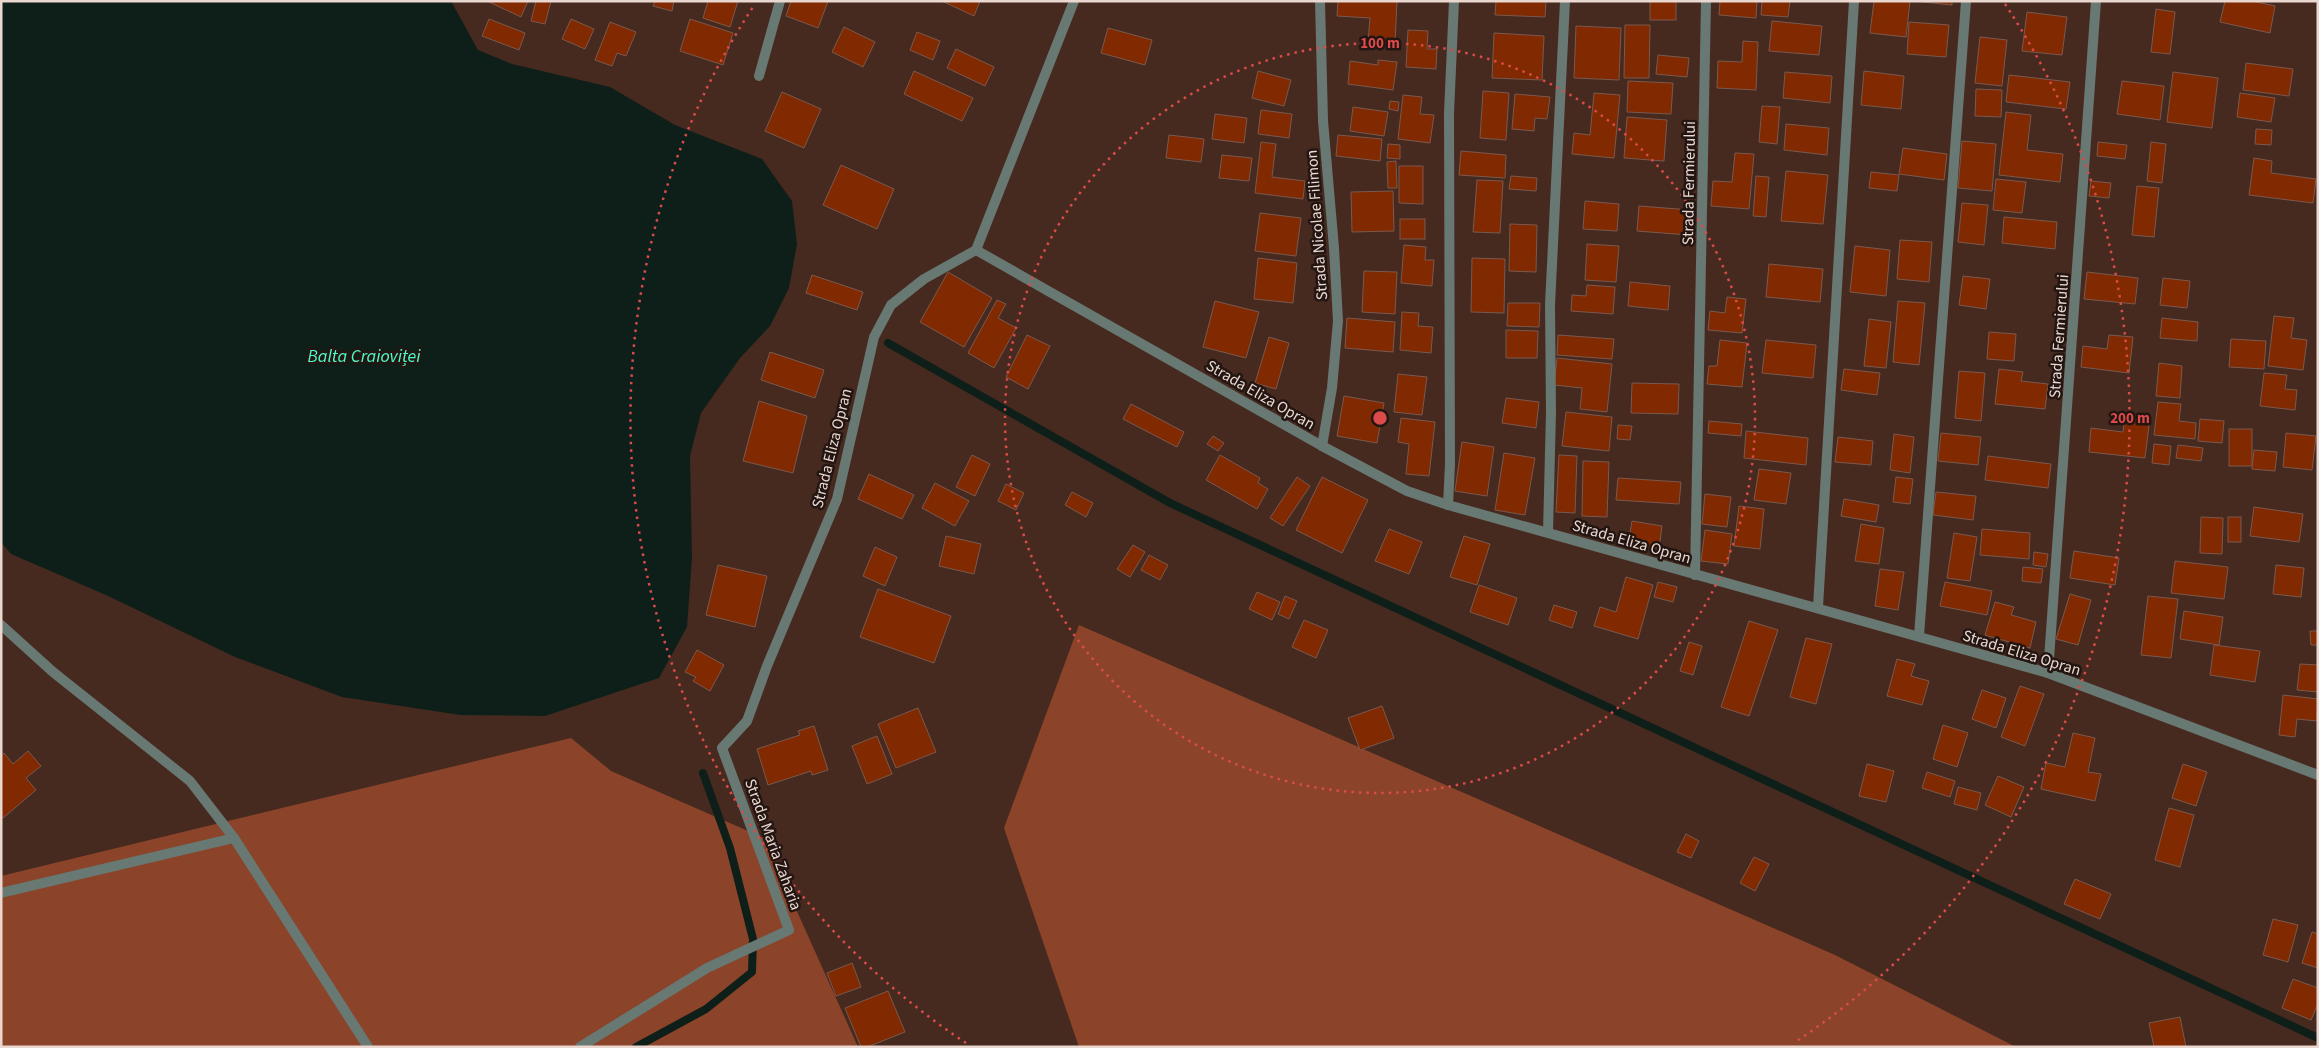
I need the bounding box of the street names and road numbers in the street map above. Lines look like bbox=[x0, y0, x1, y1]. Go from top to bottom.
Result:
street label: Strada Fermierului bbox=[1677, 121, 1701, 245]
street label: Strada Nicolae Filimon bbox=[1301, 149, 1333, 301]
street label: Strada Fermierului bbox=[2044, 273, 2074, 399]
street label: Strada Eliza Opran bbox=[1202, 355, 1319, 435]
street label: Strada Eliza Opran bbox=[806, 386, 857, 510]
street label: Strada Eliza Opran bbox=[1570, 514, 1694, 569]
street label: Strada Eliza Opran bbox=[1960, 625, 2084, 681]
street label: Strada Maria Zaharia bbox=[739, 776, 807, 913]

